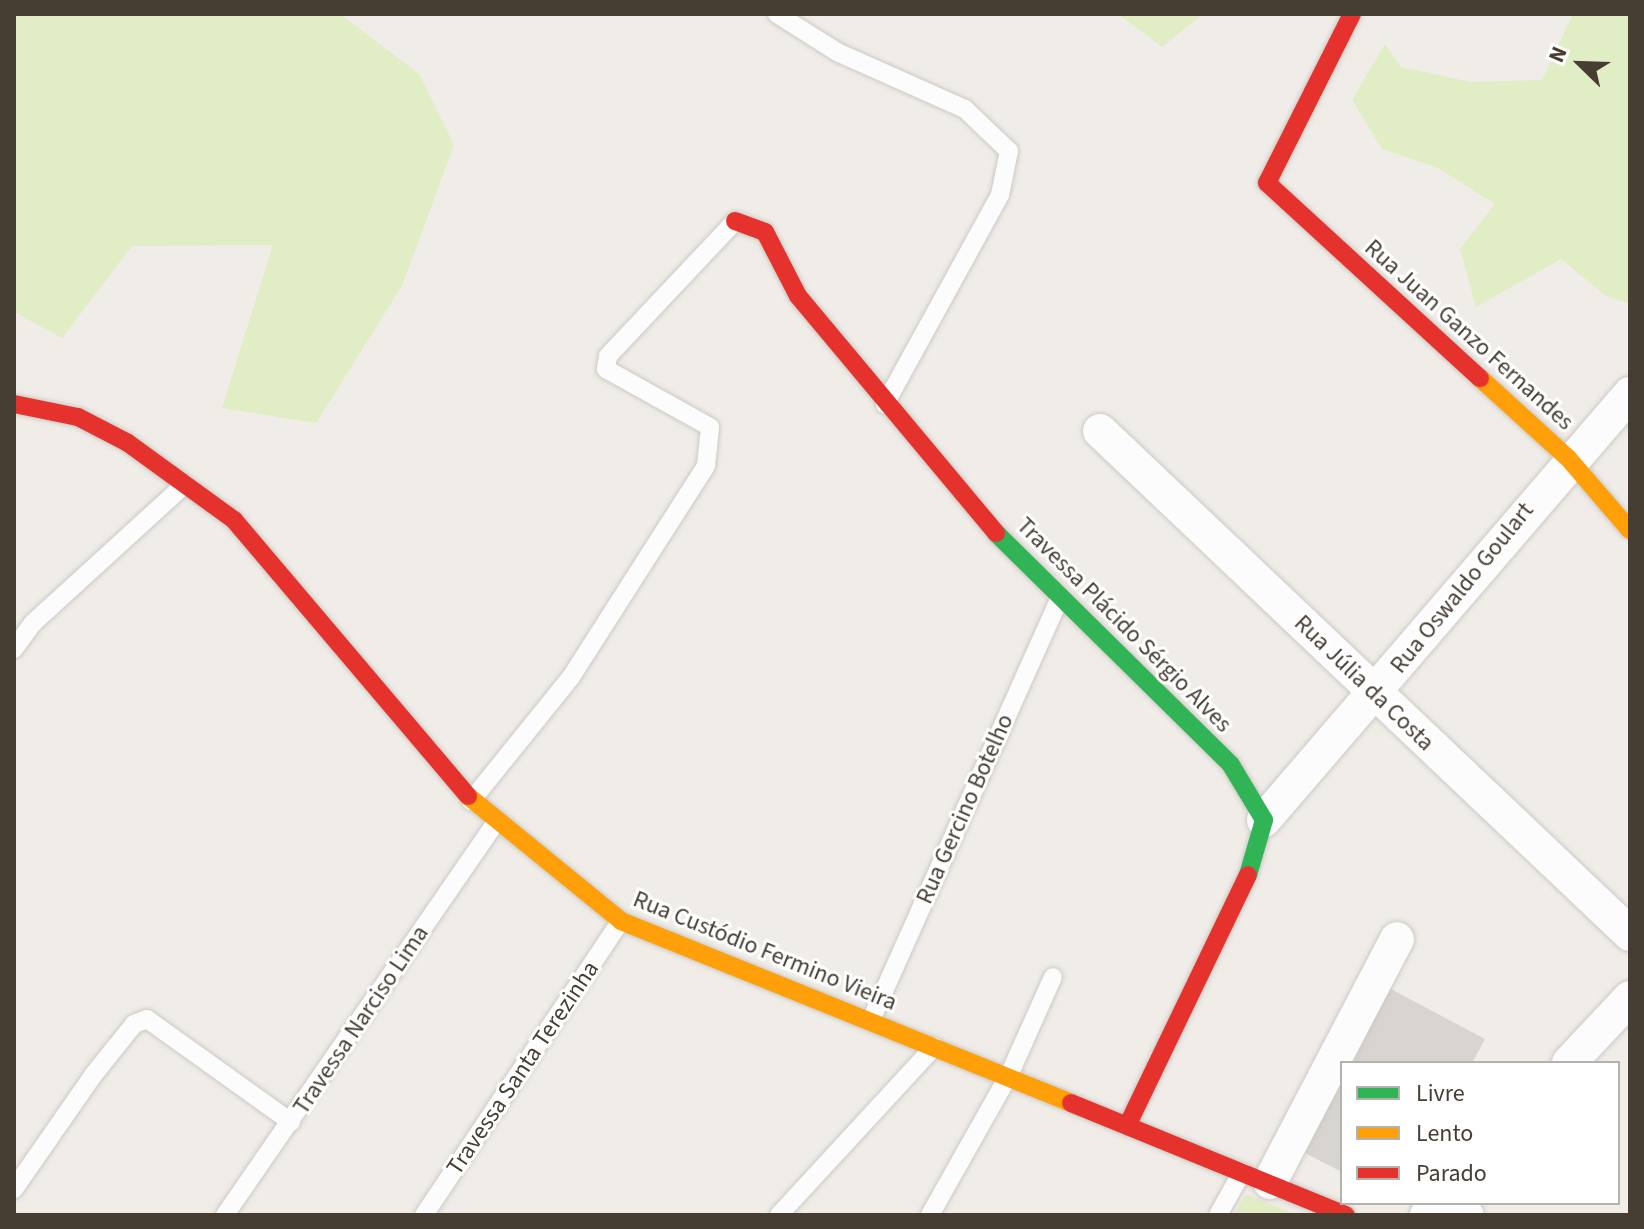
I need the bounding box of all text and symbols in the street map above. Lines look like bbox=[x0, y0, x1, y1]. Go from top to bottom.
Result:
north arrow bbox=[1540, 24, 1620, 104]
text: N bbox=[1540, 42, 1575, 68]
street label: Rua Juan Ganzo Fernandes bbox=[1359, 234, 1579, 436]
street label: Rua Oswaldo Goulart bbox=[1384, 497, 1540, 679]
street label: Travessa Plácido Sérgio Alves bbox=[1010, 511, 1238, 739]
street label: Rua Júlia da Costa bbox=[1288, 609, 1440, 757]
street label: Rua Gercino Botelho bbox=[910, 710, 1020, 908]
street label: Rua Custódio Fermino Vieira bbox=[629, 885, 901, 1017]
street label: Travessa Narciso Lima bbox=[287, 920, 435, 1120]
street label: Travessa Santa Terezinha bbox=[441, 956, 605, 1180]
legend bbox=[1340, 1061, 1620, 1205]
text: Livre bbox=[1416, 1076, 1465, 1111]
text: Lento bbox=[1416, 1116, 1473, 1151]
text: Parado bbox=[1416, 1156, 1487, 1191]

